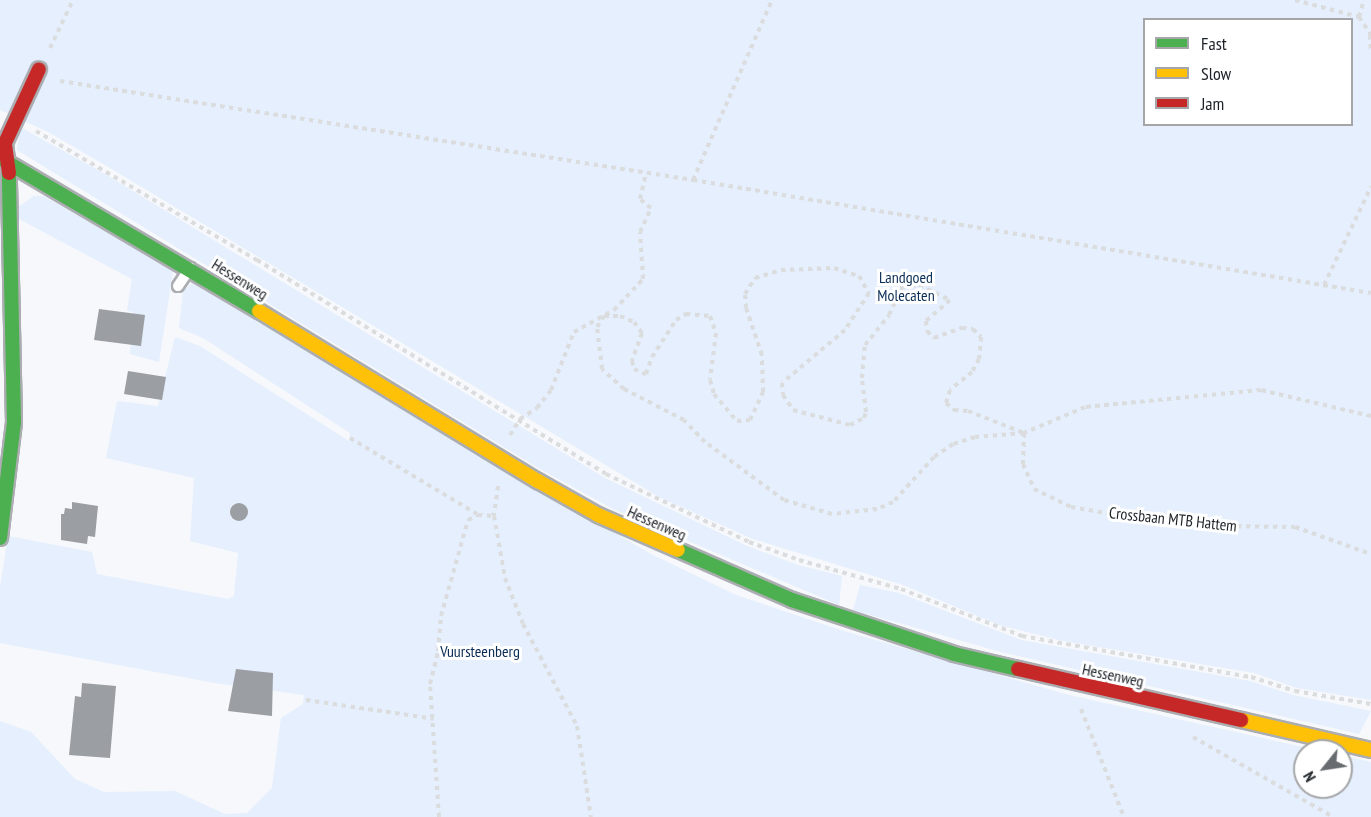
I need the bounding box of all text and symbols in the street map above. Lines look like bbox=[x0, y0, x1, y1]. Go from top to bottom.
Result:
legend bbox=[1143, 18, 1353, 126]
text: Fast bbox=[1201, 32, 1227, 55]
text: Slow bbox=[1201, 62, 1231, 85]
text: Jam bbox=[1201, 92, 1224, 115]
street label: Hessenweg bbox=[208, 254, 272, 304]
park label: Landgoed Molecaten bbox=[877, 267, 935, 305]
street label: Hessenweg bbox=[625, 502, 689, 544]
street label: Crossbaan MTB Hattem bbox=[1108, 503, 1238, 535]
park label: Vuursteenberg bbox=[440, 641, 520, 661]
street label: Hessenweg bbox=[1081, 659, 1145, 691]
north arrow bbox=[1293, 739, 1353, 799]
text: N bbox=[1298, 768, 1320, 786]

